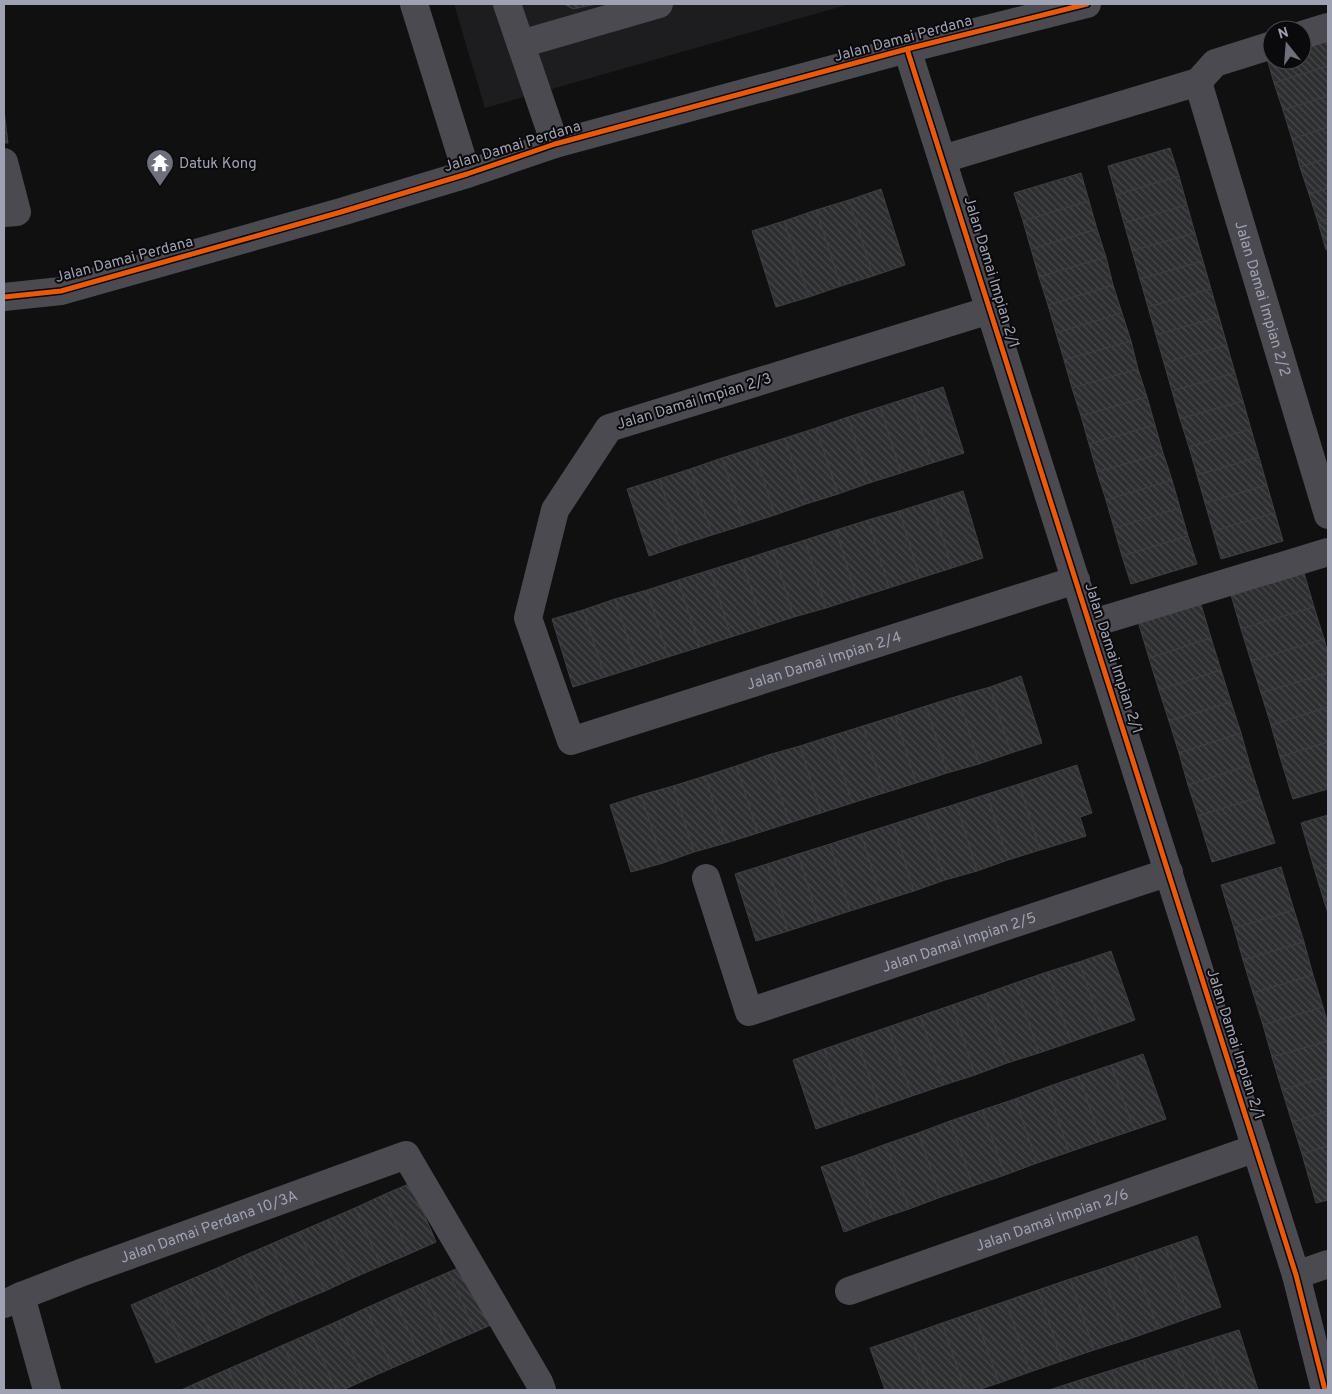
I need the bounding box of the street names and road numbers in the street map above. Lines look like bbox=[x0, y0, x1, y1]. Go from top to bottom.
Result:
street label: Jalan Damai Perdana bbox=[832, 12, 975, 67]
street label: Jalan Damai Perdana bbox=[442, 118, 583, 177]
street label: Jalan Damai Impian 2/1 bbox=[958, 194, 1023, 351]
street label: Jalan Damai Impian 2/2 bbox=[1229, 219, 1294, 379]
street label: Jalan Damai Perdana bbox=[53, 233, 196, 288]
street label: Jalan Damai Impian 2/3 bbox=[615, 370, 774, 435]
street label: Jalan Damai Impian 2/1 bbox=[1079, 581, 1146, 736]
street label: Jalan Damai Impian 2/4 bbox=[744, 628, 904, 695]
street label: Jalan Damai Impian 2/5 bbox=[880, 909, 1039, 978]
street label: Jalan Damai Impian 2/1 bbox=[1201, 967, 1268, 1122]
street label: Jalan Damai Impian 2/6 bbox=[973, 1185, 1132, 1257]
street label: Jalan Damai Perdana 10/3A bbox=[118, 1187, 301, 1269]

